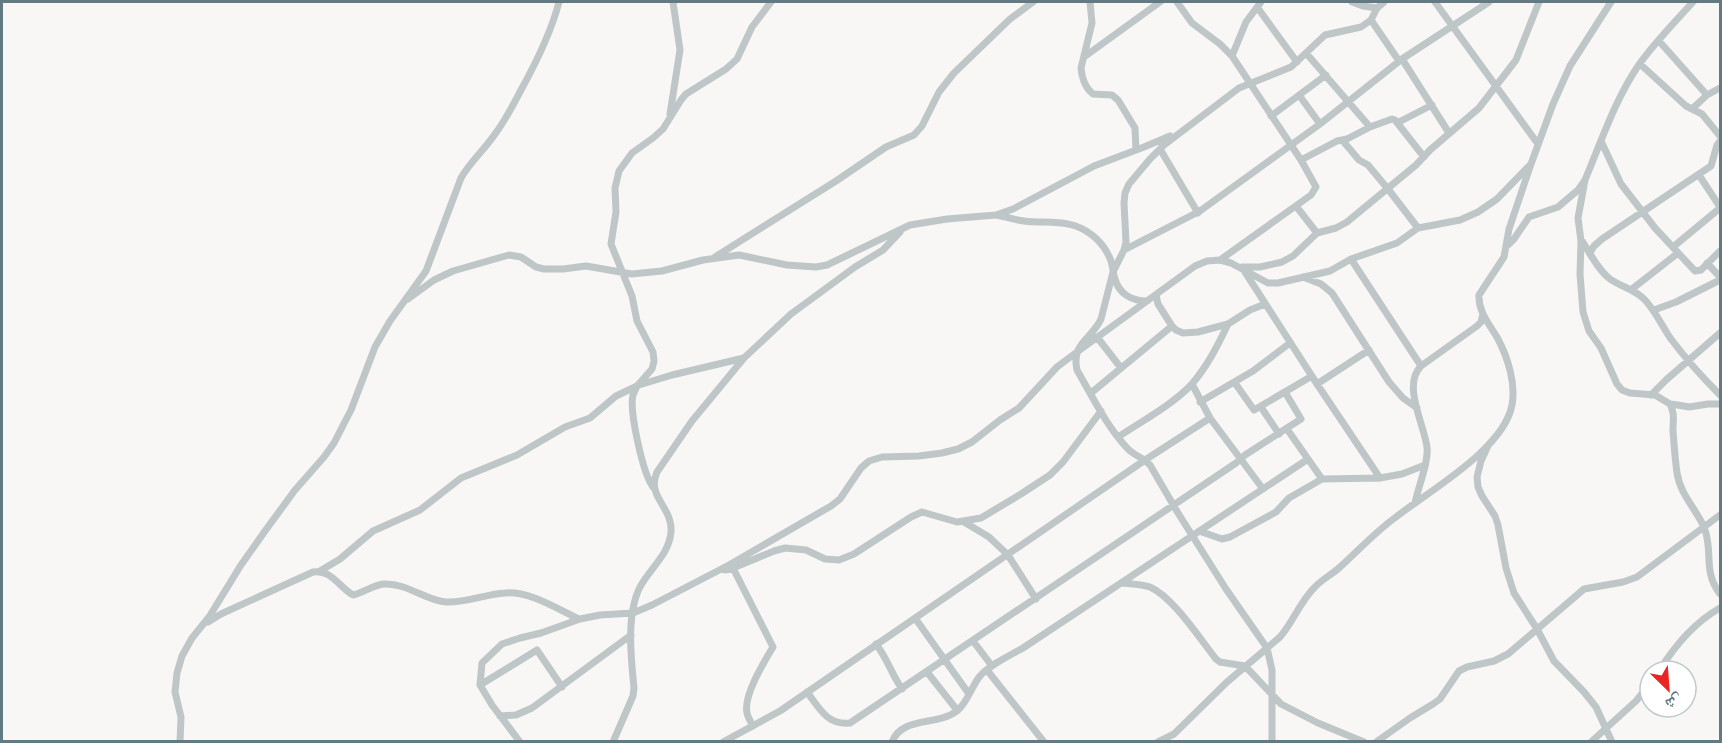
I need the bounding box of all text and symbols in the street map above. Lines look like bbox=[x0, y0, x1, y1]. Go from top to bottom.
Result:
north arrow bbox=[1638, 659, 1698, 719]
text: ش bbox=[1662, 689, 1687, 716]

